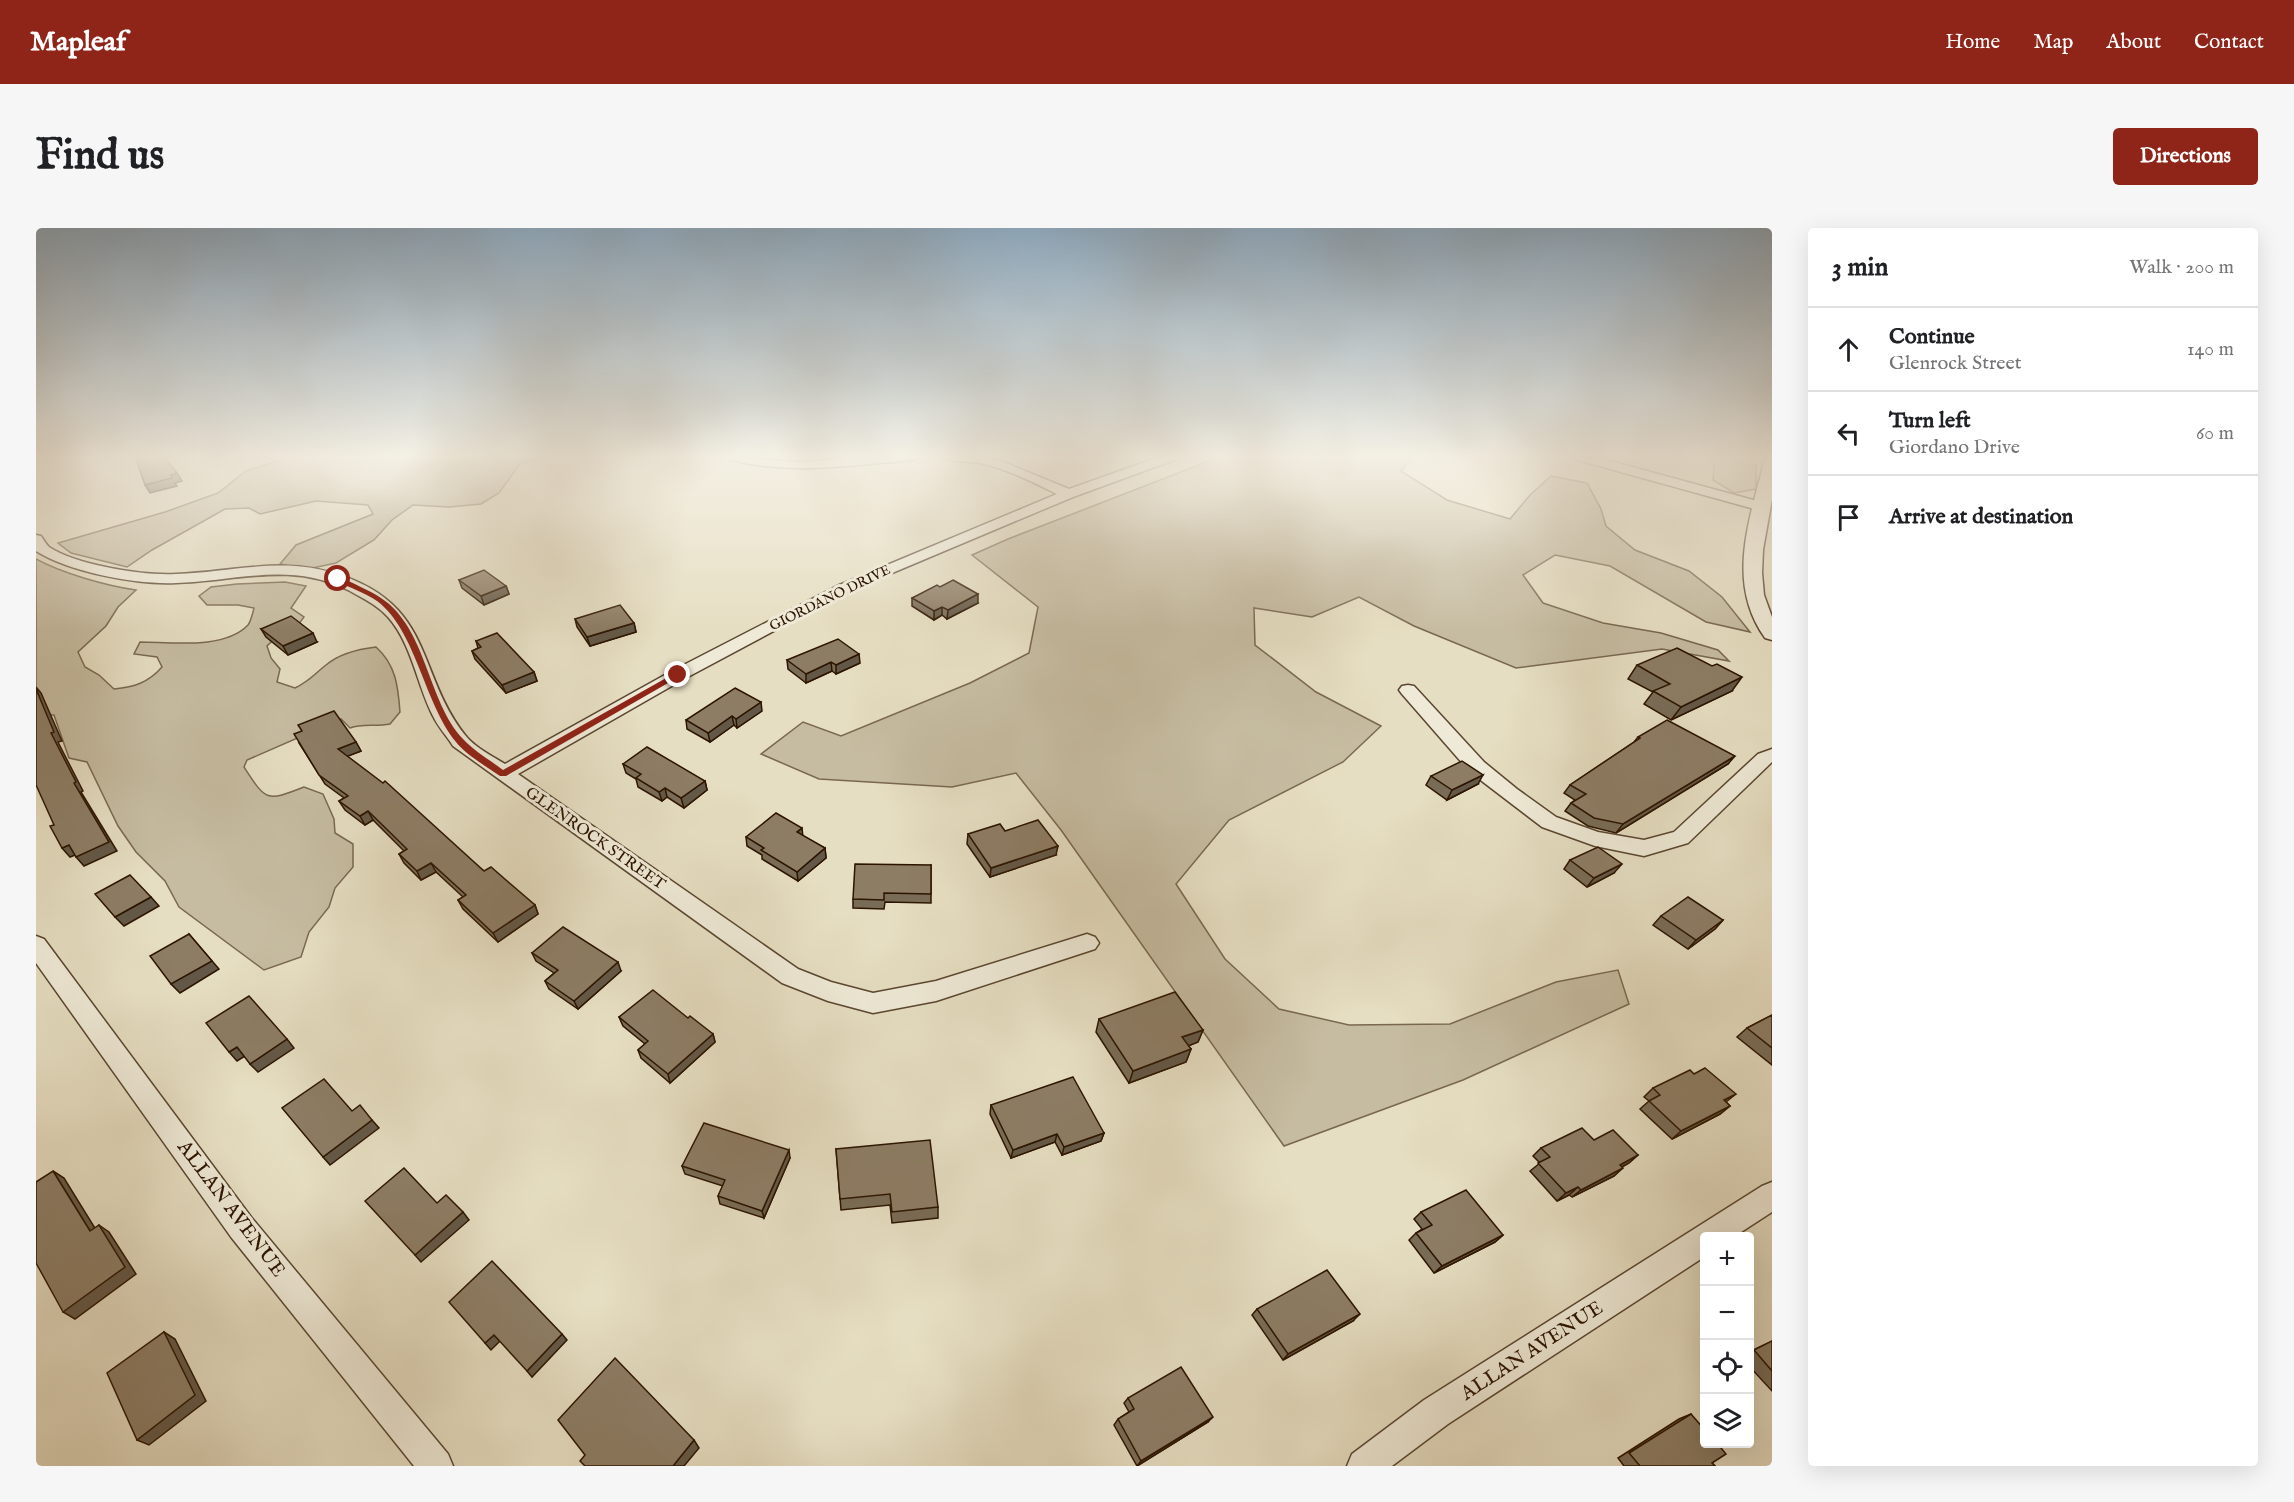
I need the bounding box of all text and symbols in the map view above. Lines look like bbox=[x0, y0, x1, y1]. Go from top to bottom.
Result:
text: Mapleaf bbox=[30, 25, 126, 60]
text: Home bbox=[1945, 29, 2000, 56]
text: Map bbox=[2033, 29, 2073, 56]
text: About bbox=[2106, 29, 2161, 56]
text: Contact bbox=[2194, 29, 2264, 56]
button: Directions bbox=[2113, 128, 2258, 185]
text: Find us bbox=[36, 130, 164, 183]
text: 3 min bbox=[1832, 251, 1888, 284]
text: Walk · 200 m bbox=[2129, 255, 2234, 280]
text: Continue bbox=[1889, 323, 1975, 351]
icon: ahead bbox=[1832, 333, 1865, 366]
text: 140 m bbox=[2187, 337, 2234, 362]
text: Glenrock Street bbox=[1889, 351, 2022, 376]
text: Turn left bbox=[1889, 407, 1971, 435]
icon: left bbox=[1832, 417, 1865, 450]
text: 60 m bbox=[2196, 421, 2234, 446]
text: Giordano Drive bbox=[1889, 435, 2020, 460]
icon: arrive bbox=[1832, 501, 1865, 534]
text: Arrive at destination bbox=[1889, 503, 2073, 531]
street label: GIORDANO DRIVE bbox=[766, 561, 894, 635]
route start bbox=[324, 565, 350, 591]
route end bbox=[664, 661, 690, 687]
street label: GLENROCK STREET bbox=[521, 783, 669, 895]
street label: ALLAN AVENUE bbox=[171, 1135, 291, 1282]
map controls bbox=[1700, 1232, 1754, 1448]
button: + bbox=[1700, 1232, 1754, 1286]
button: − bbox=[1700, 1286, 1754, 1340]
street label: ALLAN AVENUE bbox=[1455, 1296, 1608, 1407]
button: locate bbox=[1700, 1340, 1754, 1394]
button: layers bbox=[1700, 1394, 1754, 1448]

